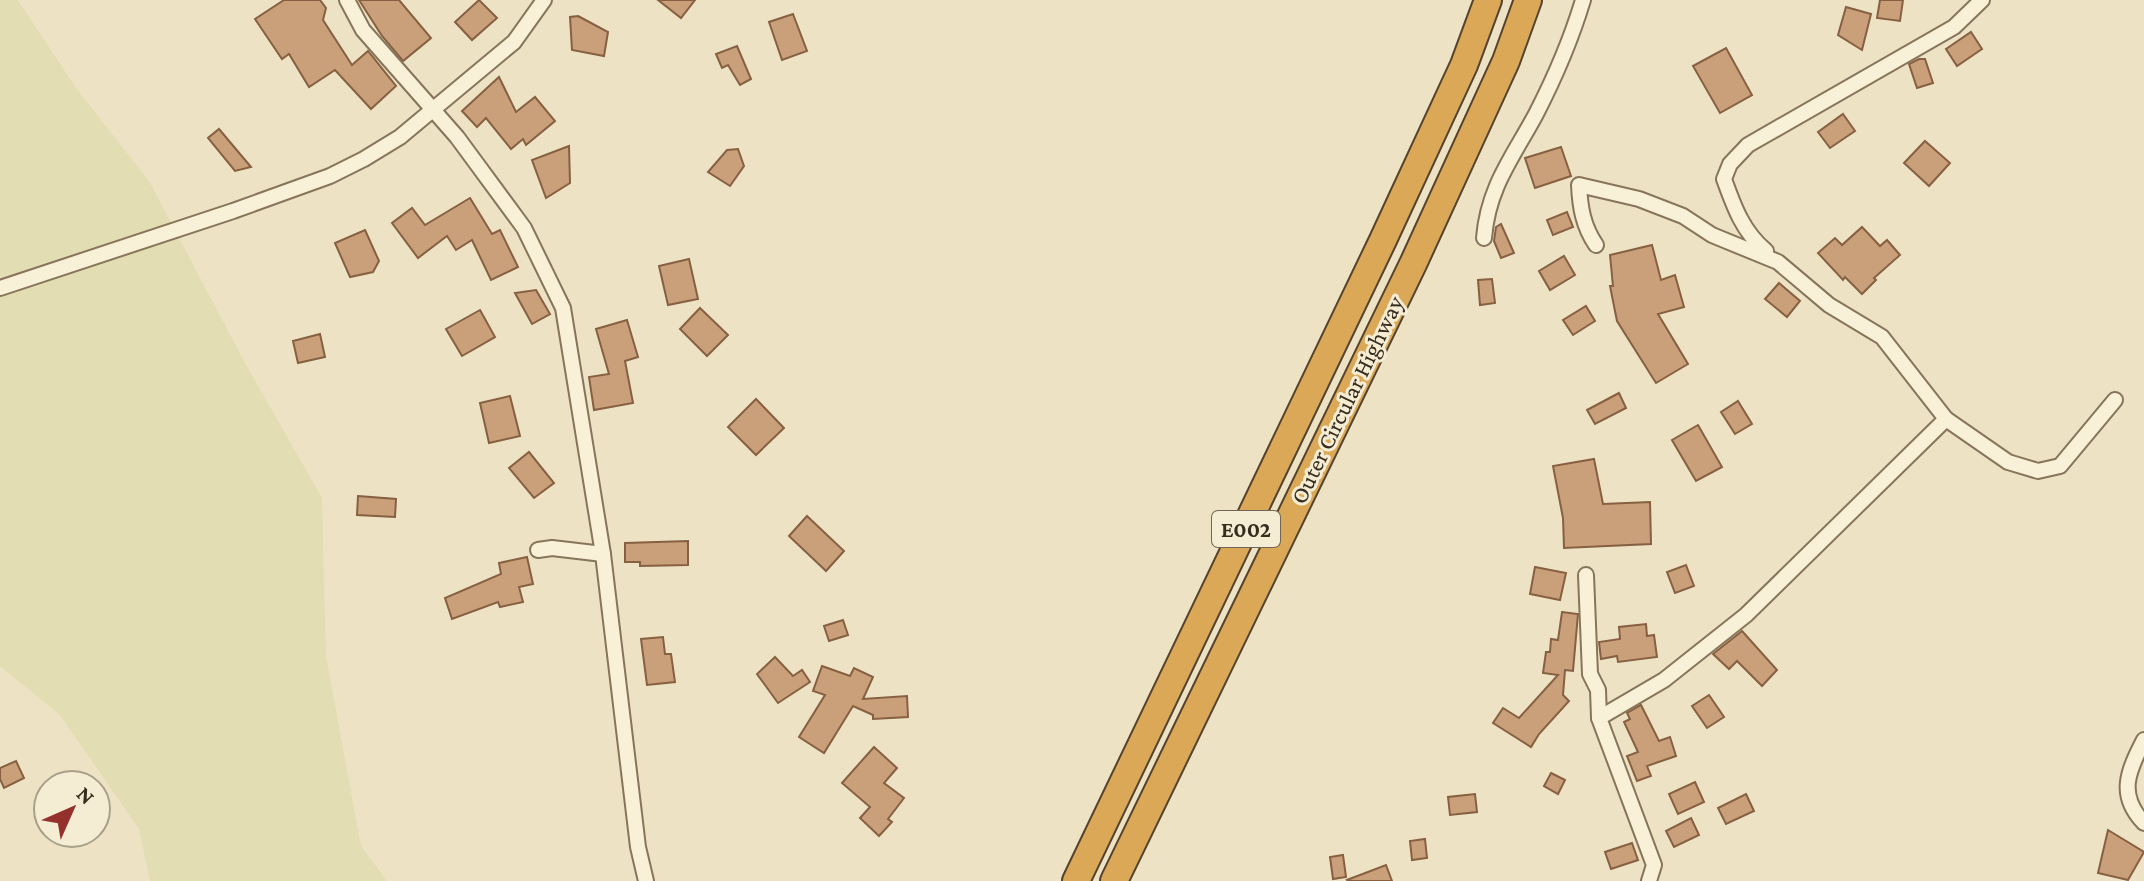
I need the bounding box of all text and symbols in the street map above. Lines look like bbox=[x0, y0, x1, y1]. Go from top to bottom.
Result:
street label: Outer Circular Highway bbox=[1284, 291, 1409, 508]
road number: E002 bbox=[1212, 511, 1280, 547]
north arrow bbox=[32, 769, 112, 849]
text: N bbox=[72, 781, 100, 809]

